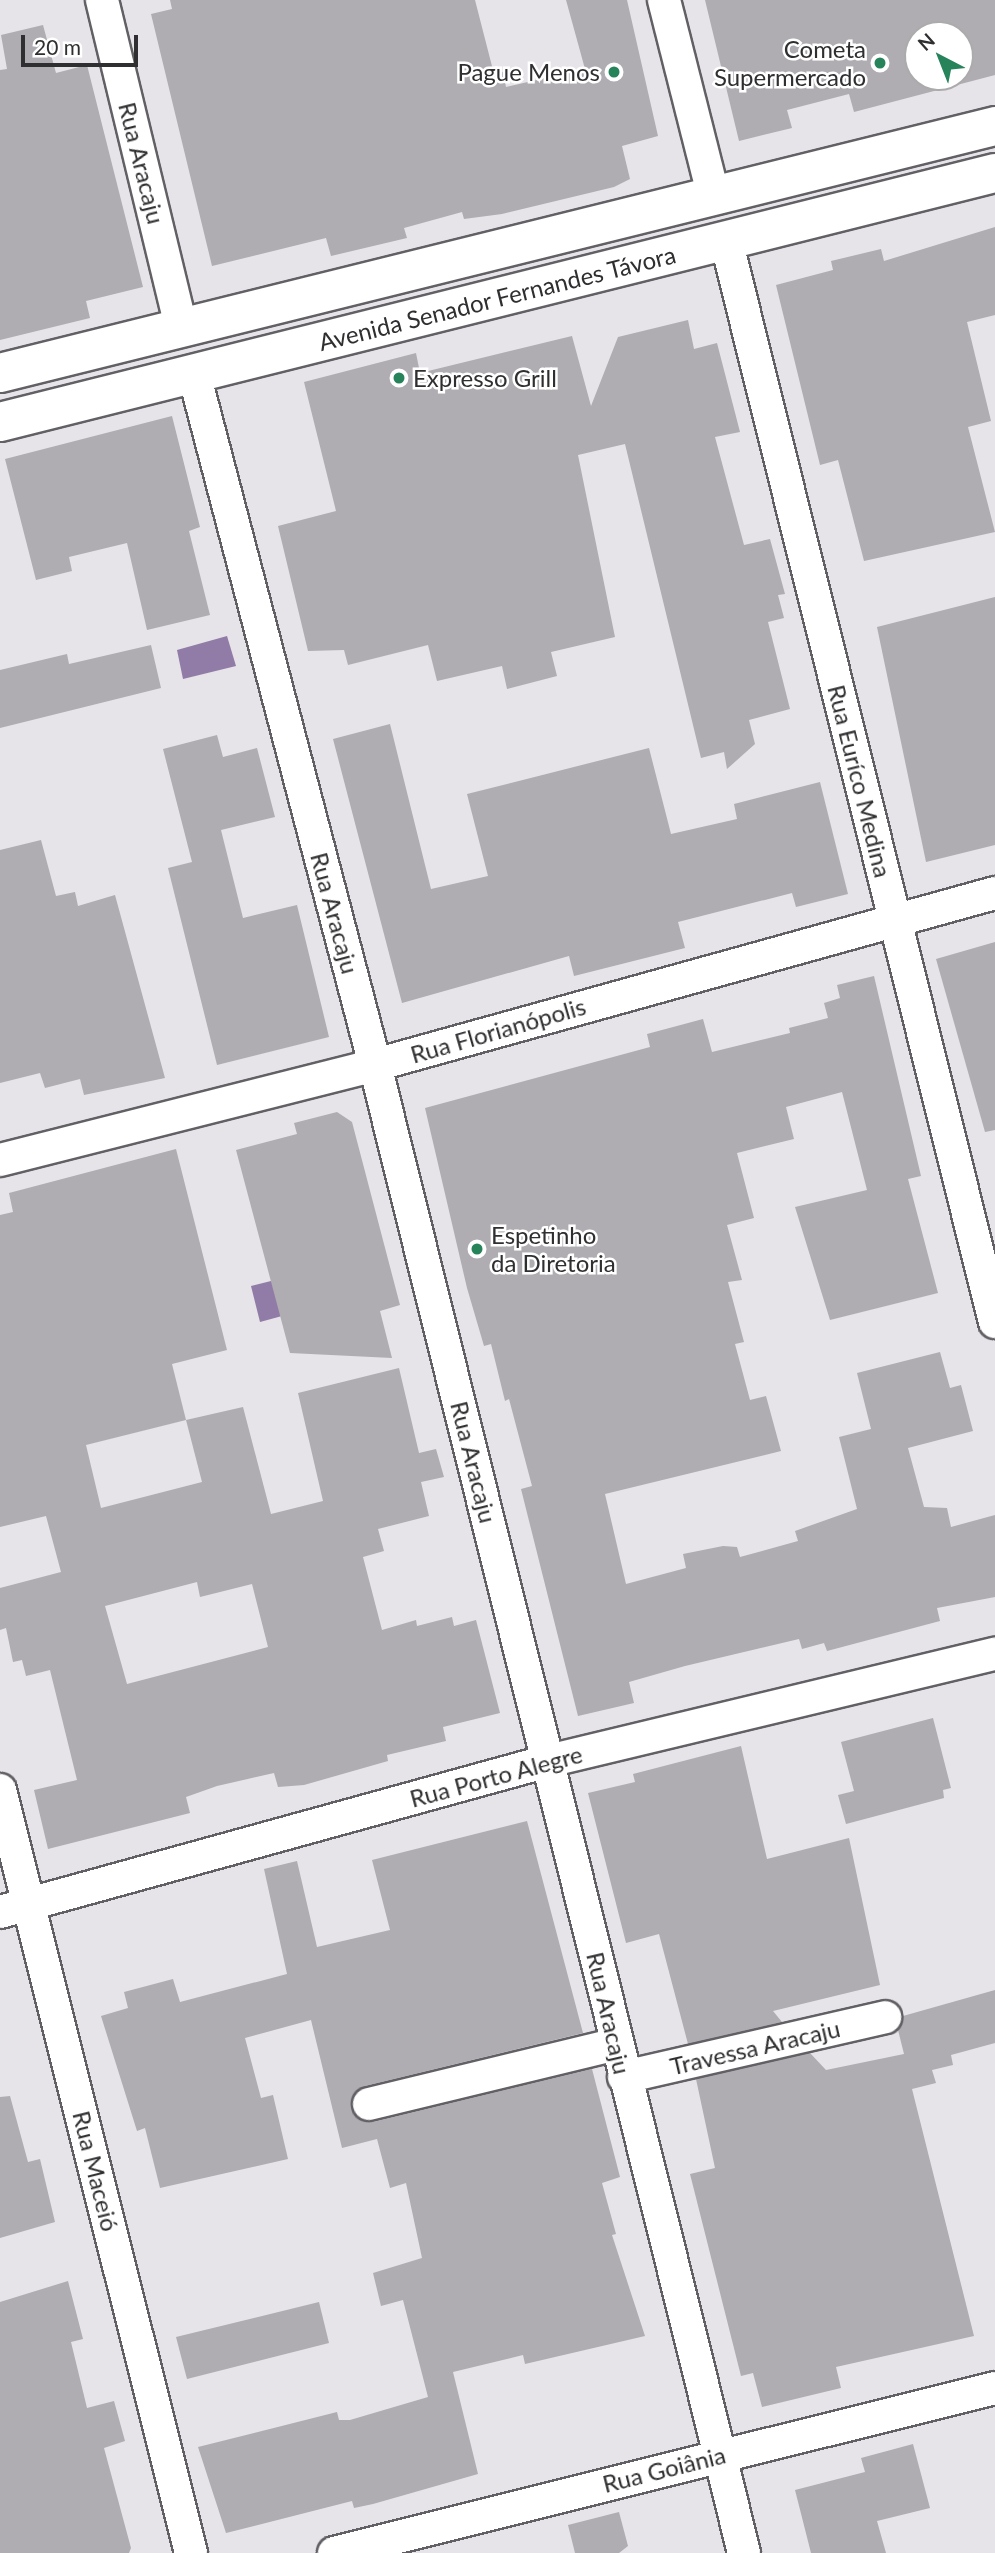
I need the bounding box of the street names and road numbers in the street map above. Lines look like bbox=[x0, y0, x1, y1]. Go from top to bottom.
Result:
street label: Rua Aracaju bbox=[113, 99, 171, 227]
street label: Avenida Senador Fernandes Távora bbox=[315, 240, 679, 356]
street label: Rua Euríco Medina bbox=[822, 682, 898, 880]
street label: Rua Aracaju bbox=[305, 849, 365, 977]
street label: Rua Florianópolis bbox=[407, 991, 589, 1069]
street label: Rua Aracaju bbox=[445, 1398, 503, 1526]
street label: Rua Porto Alegre bbox=[406, 1739, 586, 1813]
street label: Rua Aracaju bbox=[581, 1949, 637, 2077]
street label: Travessa Aracaju bbox=[667, 2013, 843, 2081]
street label: Rua Maceió bbox=[67, 2108, 125, 2234]
street label: Rua Goiânia bbox=[600, 2440, 728, 2498]

